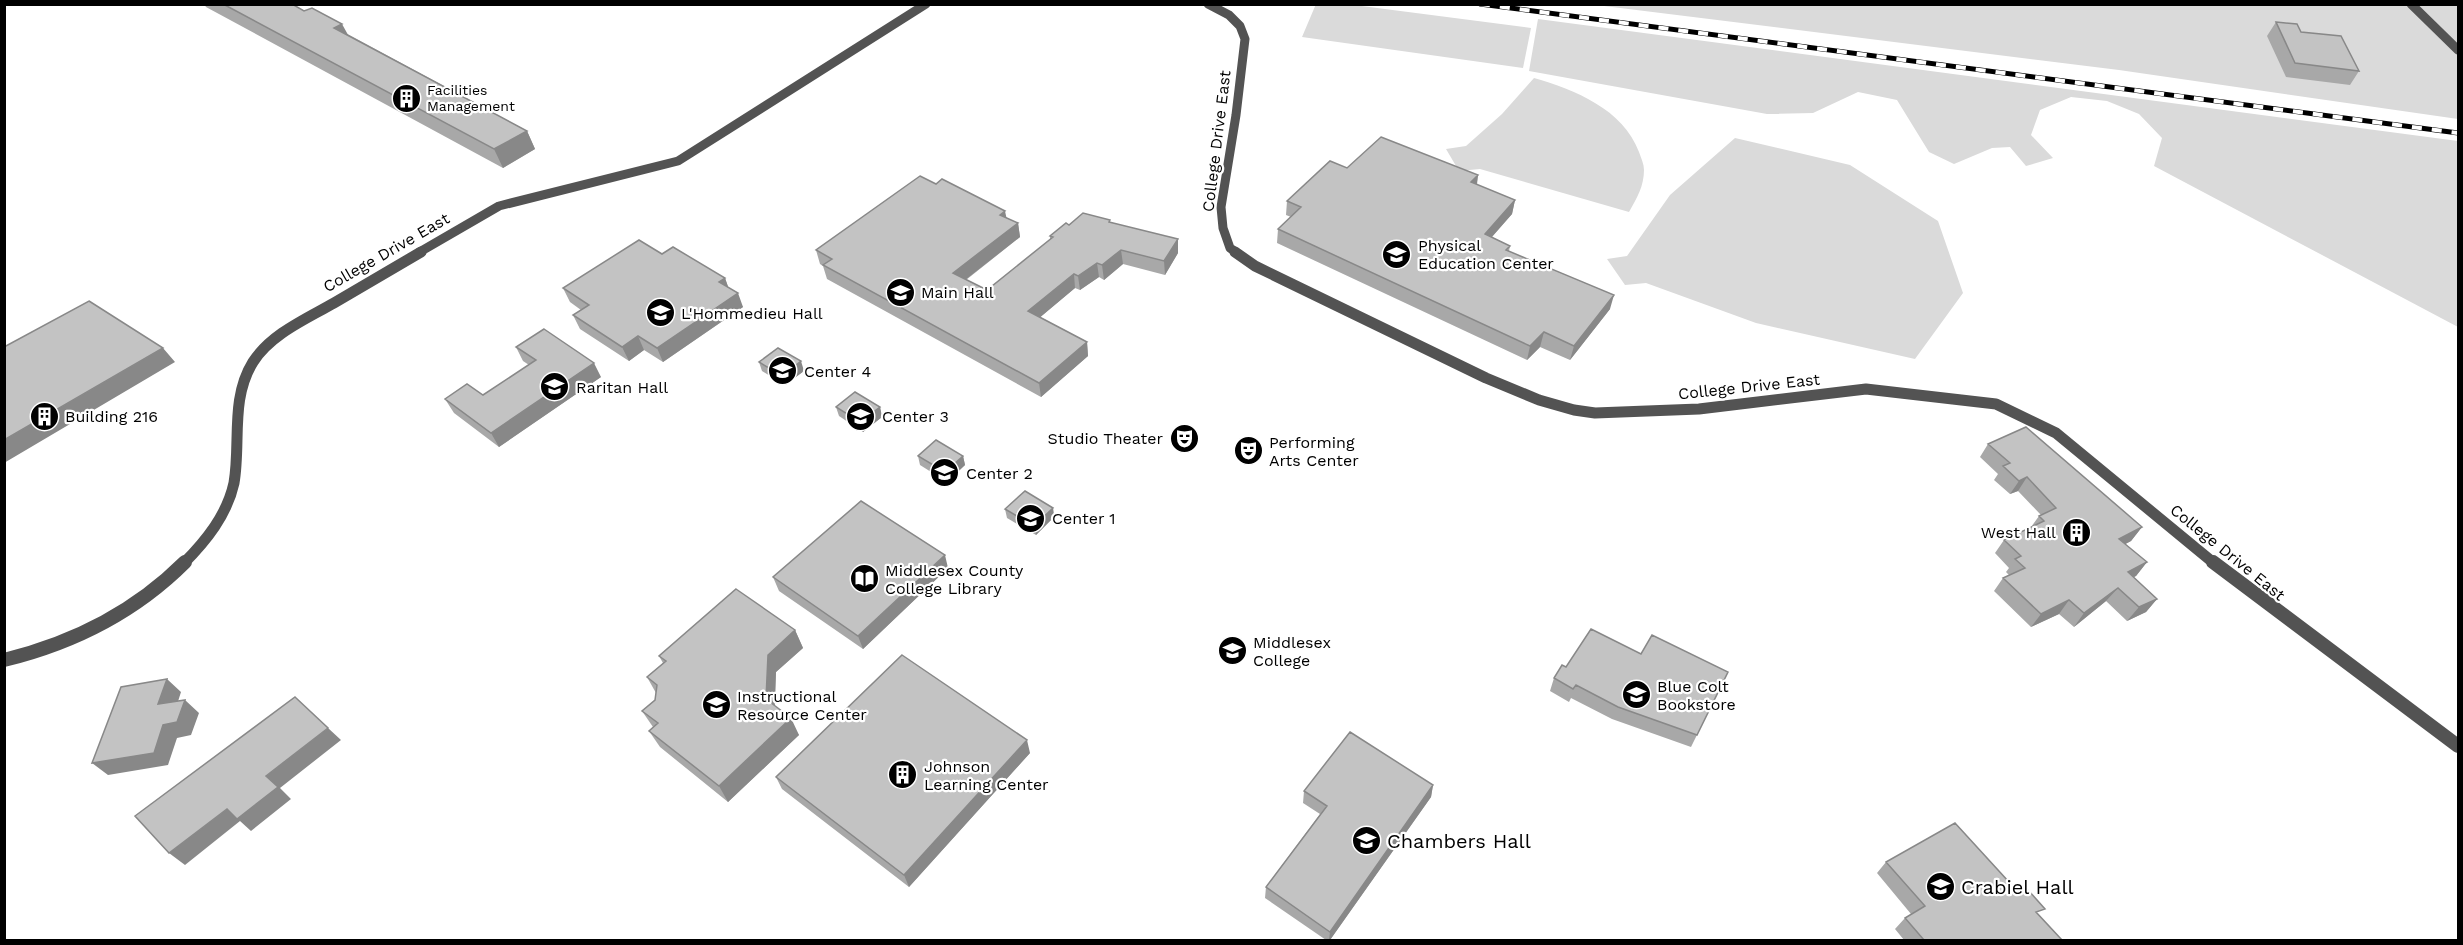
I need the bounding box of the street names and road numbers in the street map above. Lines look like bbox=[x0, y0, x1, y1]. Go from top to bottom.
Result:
street label: College Drive East bbox=[1198, 69, 1235, 213]
street label: College Drive East bbox=[320, 208, 453, 296]
street label: College Drive East bbox=[1677, 370, 1821, 403]
street label: College Drive East bbox=[2166, 500, 2289, 605]

